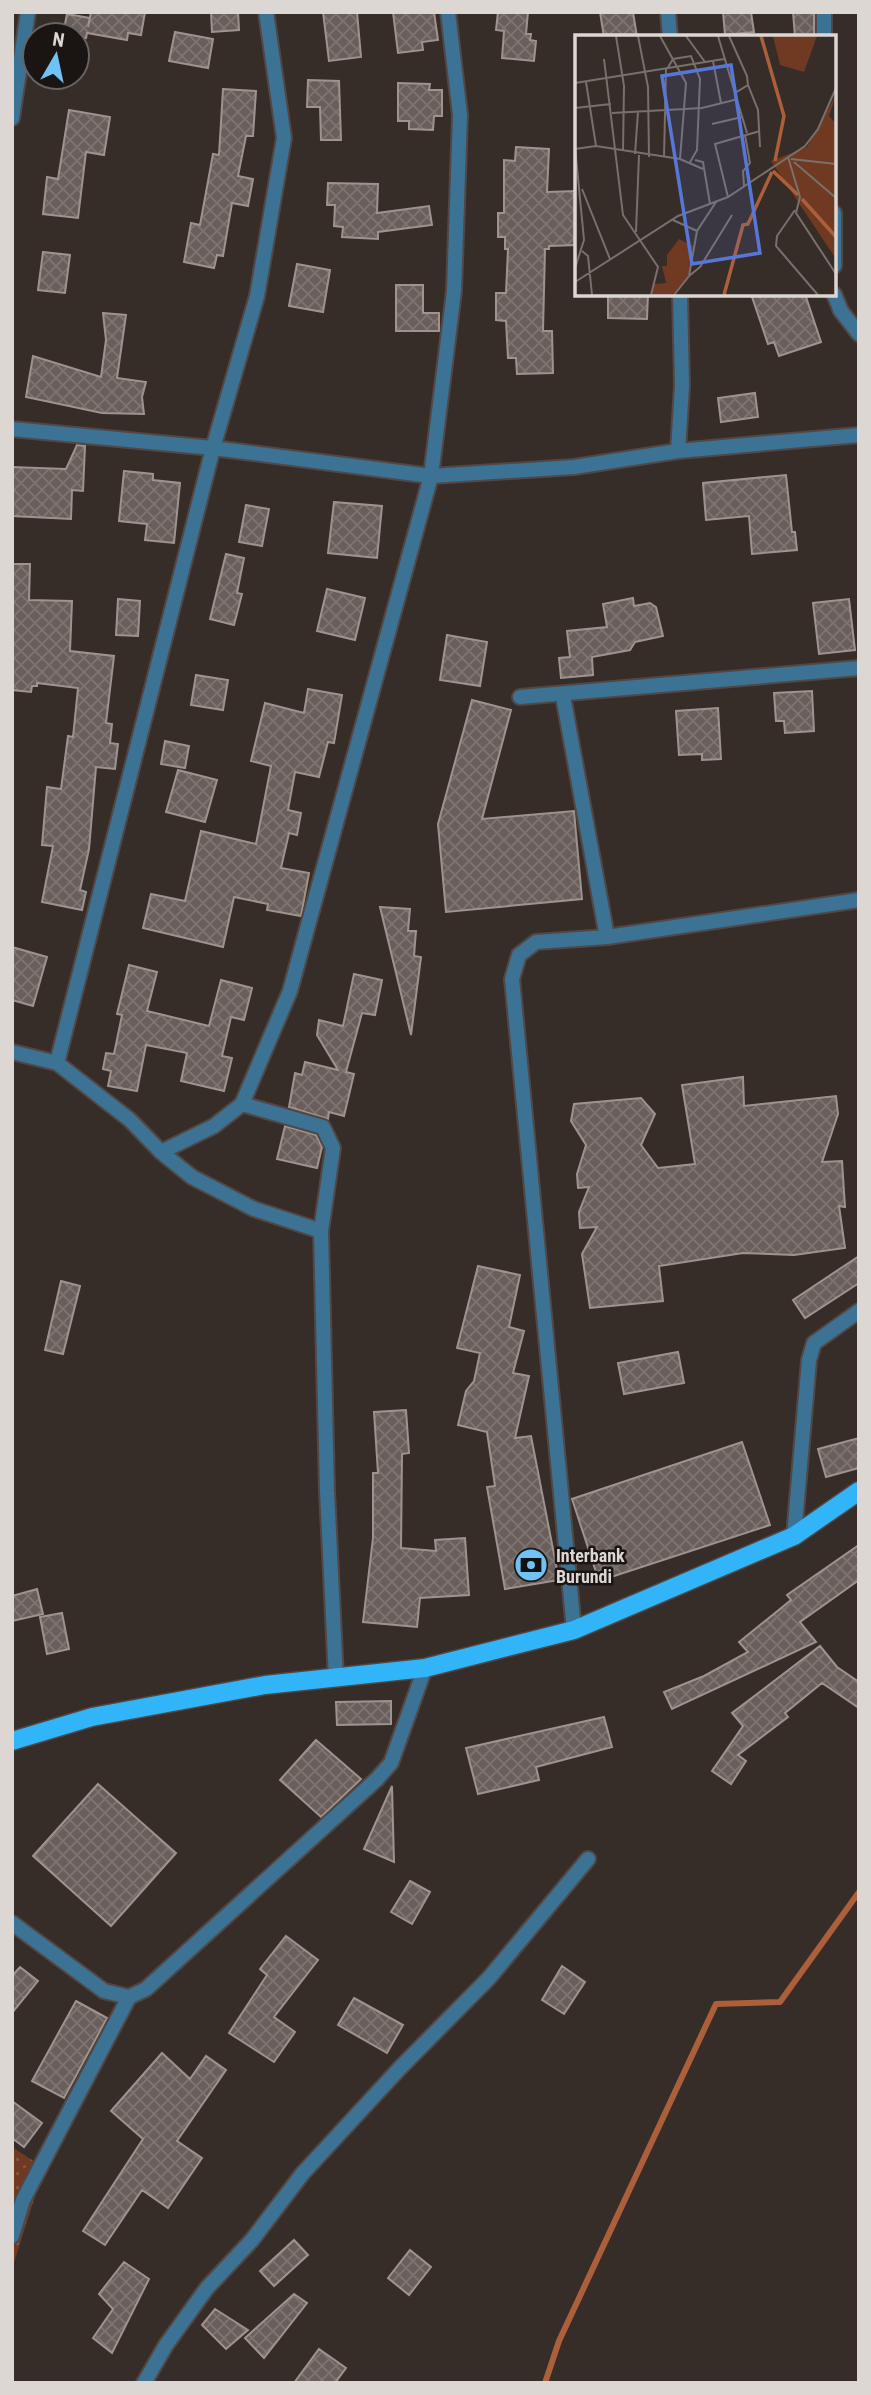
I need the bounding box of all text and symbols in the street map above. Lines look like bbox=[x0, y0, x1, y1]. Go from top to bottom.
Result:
north arrow bbox=[21, 21, 91, 91]
text: N bbox=[51, 27, 66, 52]
inset map bbox=[575, 35, 836, 296]
place label: Interbank Burundi bbox=[556, 1545, 625, 1587]
bank icon: Interbank Burundi bbox=[512, 1546, 550, 1584]

